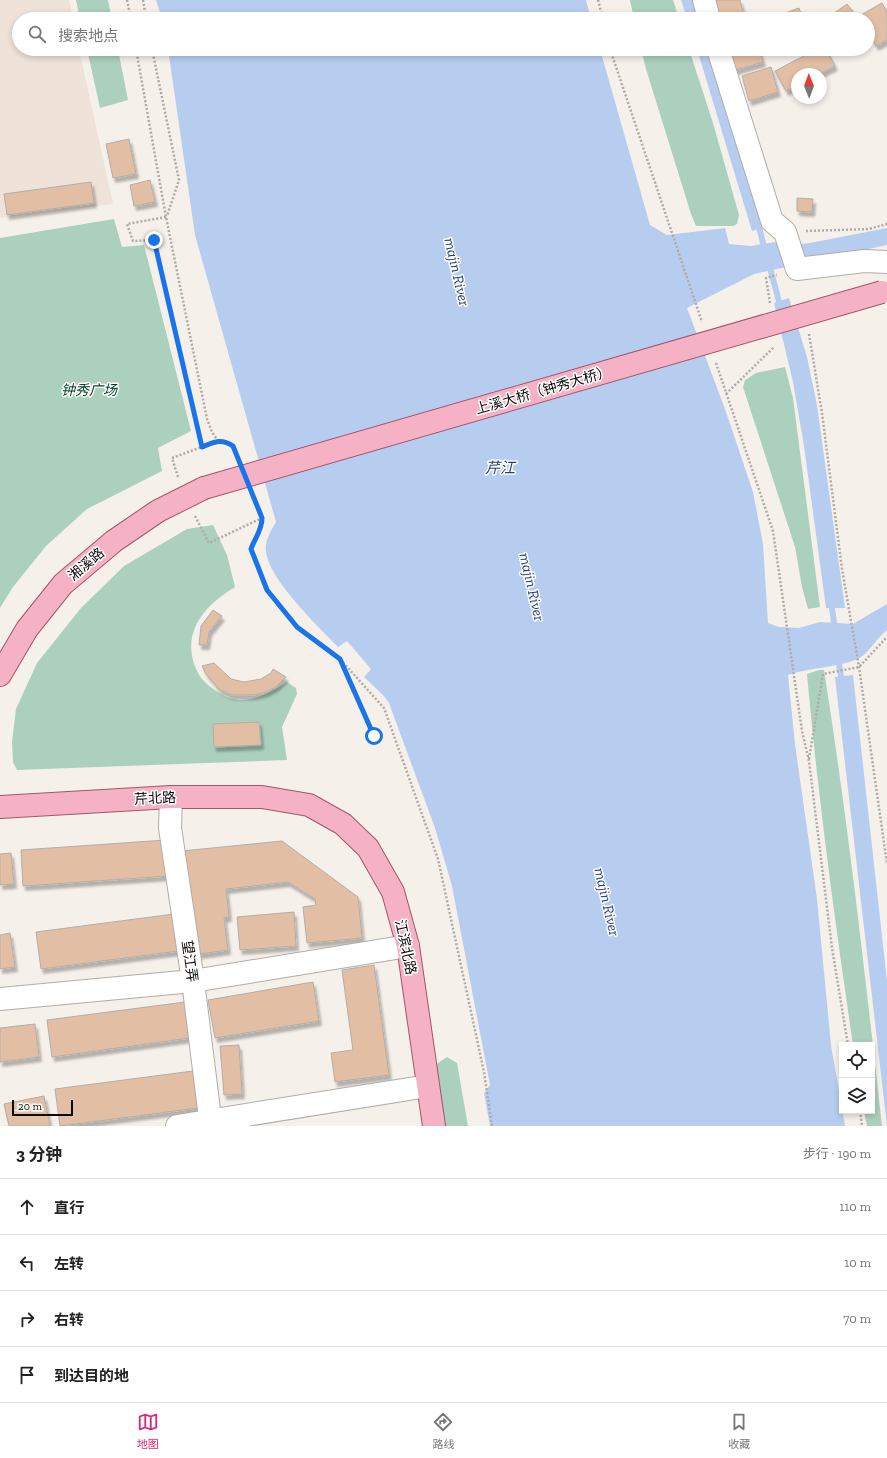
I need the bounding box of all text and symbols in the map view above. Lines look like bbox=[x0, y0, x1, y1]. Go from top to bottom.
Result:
search box bbox=[12, 12, 875, 56]
icon: search bbox=[26, 23, 48, 45]
text: 搜索地点 bbox=[58, 27, 118, 45]
north arrow bbox=[791, 68, 827, 104]
route end bbox=[145, 231, 163, 249]
water label: majin River bbox=[440, 236, 474, 309]
street label: 上溪大桥（钟秀大桥） bbox=[474, 363, 613, 418]
park label: 钟秀广场 bbox=[61, 382, 118, 399]
water label: 芹江 bbox=[485, 459, 517, 477]
street label: 湘溪路 bbox=[65, 544, 108, 584]
water label: majin River bbox=[515, 551, 549, 624]
route start bbox=[365, 727, 383, 745]
street label: 芹北路 bbox=[134, 789, 176, 808]
water label: majin River bbox=[590, 866, 624, 939]
street label: 江滨北路 bbox=[391, 918, 420, 976]
street label: 望江弄 bbox=[178, 939, 201, 983]
map controls bbox=[839, 1042, 875, 1114]
button: locate bbox=[839, 1042, 875, 1078]
button: layers bbox=[839, 1078, 875, 1114]
scale bar bbox=[12, 1098, 73, 1117]
text: 20 m bbox=[18, 1100, 42, 1113]
text: 3 分钟 bbox=[16, 1144, 62, 1164]
text: 步行 · 190 m bbox=[803, 1146, 871, 1161]
icon: ahead bbox=[16, 1196, 38, 1218]
text: 直行 bbox=[54, 1199, 84, 1217]
text: 110 m bbox=[839, 1199, 871, 1214]
icon: left bbox=[16, 1252, 38, 1274]
text: 左转 bbox=[54, 1255, 84, 1273]
text: 10 m bbox=[844, 1255, 871, 1270]
icon: right bbox=[16, 1308, 38, 1330]
text: 右转 bbox=[54, 1311, 84, 1329]
text: 70 m bbox=[843, 1311, 871, 1326]
icon: arrive bbox=[16, 1364, 38, 1386]
text: 到达目的地 bbox=[54, 1367, 129, 1385]
tab: 地图 bbox=[137, 1411, 159, 1451]
tab: 路线 bbox=[432, 1411, 454, 1451]
tab: 收藏 bbox=[728, 1411, 750, 1451]

